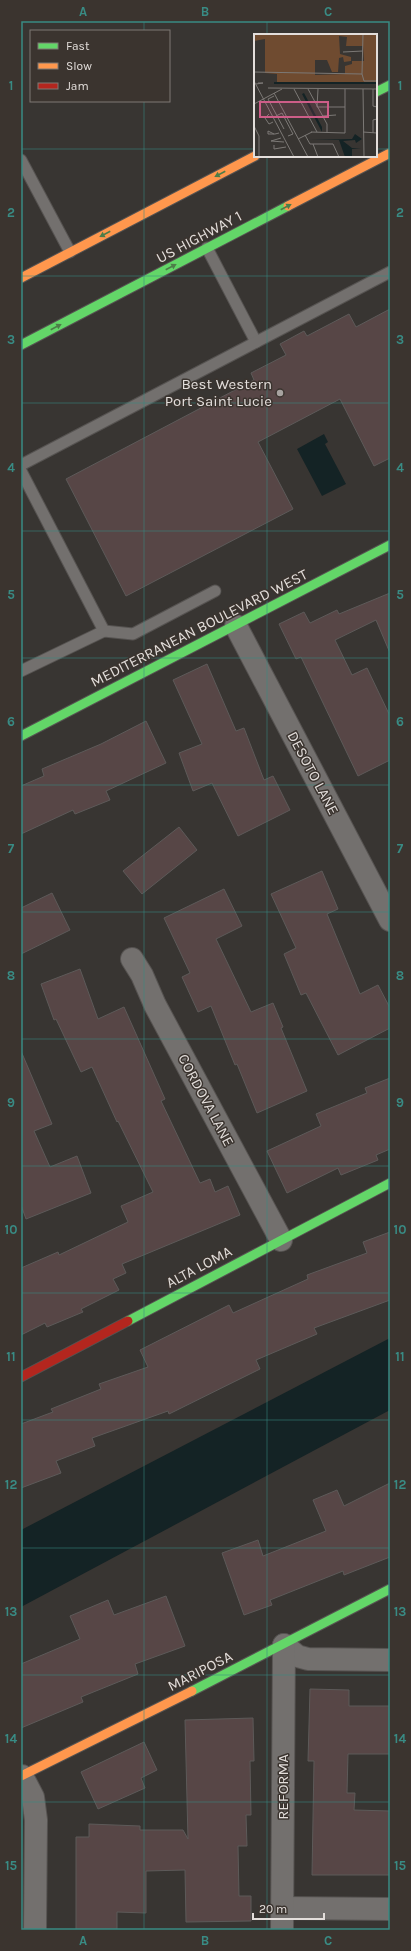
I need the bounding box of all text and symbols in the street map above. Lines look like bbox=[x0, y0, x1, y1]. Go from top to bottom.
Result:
text: A bbox=[79, 4, 87, 19]
text: B bbox=[201, 4, 209, 19]
text: C bbox=[324, 4, 332, 19]
legend bbox=[30, 30, 170, 102]
inset map bbox=[254, 34, 377, 157]
text: Fast bbox=[66, 39, 90, 53]
text: Slow bbox=[66, 59, 92, 73]
text: 1 bbox=[9, 78, 13, 93]
text: 1 bbox=[398, 78, 402, 93]
text: Jam bbox=[66, 79, 89, 93]
one-way arrow bbox=[215, 170, 226, 177]
one-way arrow bbox=[280, 204, 292, 210]
text: 2 bbox=[7, 205, 15, 220]
text: 2 bbox=[396, 205, 404, 220]
street label: US HIGHWAY 1 bbox=[153, 207, 245, 267]
one-way arrow bbox=[99, 231, 111, 237]
one-way arrow bbox=[165, 264, 177, 270]
one-way arrow bbox=[50, 324, 61, 331]
text: 3 bbox=[7, 332, 15, 347]
text: 3 bbox=[396, 332, 404, 347]
place label: Best Western Port Saint Lucie bbox=[165, 375, 272, 410]
marker: Best Western Port Saint Lucie bbox=[275, 388, 285, 398]
text: 4 bbox=[7, 460, 15, 475]
text: 4 bbox=[396, 460, 404, 475]
street label: MEDITERRANEAN BOULEVARD WEST bbox=[87, 565, 311, 691]
text: 5 bbox=[7, 587, 15, 602]
text: 5 bbox=[396, 587, 404, 602]
text: 6 bbox=[7, 714, 15, 729]
text: 6 bbox=[396, 714, 404, 729]
street label: DESOTO LANE bbox=[283, 728, 343, 818]
text: 7 bbox=[8, 841, 15, 856]
text: 7 bbox=[397, 841, 404, 856]
text: 8 bbox=[7, 968, 15, 983]
text: 8 bbox=[396, 968, 404, 983]
street label: CORDOVA LANE bbox=[174, 1051, 238, 1149]
text: 9 bbox=[7, 1095, 15, 1110]
text: 9 bbox=[396, 1095, 404, 1110]
text: 10 bbox=[5, 1222, 17, 1237]
text: 10 bbox=[394, 1222, 406, 1237]
street label: ALTA LOMA bbox=[163, 1242, 235, 1292]
text: 11 bbox=[6, 1349, 16, 1364]
text: 11 bbox=[395, 1349, 405, 1364]
text: 12 bbox=[5, 1477, 17, 1492]
text: 12 bbox=[394, 1477, 406, 1492]
text: 13 bbox=[5, 1604, 17, 1619]
text: 13 bbox=[394, 1604, 406, 1619]
street label: MARIPOSA bbox=[165, 1647, 236, 1695]
text: 14 bbox=[5, 1731, 17, 1746]
text: 14 bbox=[394, 1731, 406, 1746]
street label: REFORMA bbox=[274, 1754, 292, 1820]
text: 15 bbox=[5, 1858, 18, 1873]
text: 15 bbox=[394, 1858, 407, 1873]
scale bar bbox=[253, 1895, 324, 1921]
text: 20 m bbox=[259, 1902, 287, 1916]
text: A bbox=[79, 1933, 87, 1948]
text: B bbox=[201, 1933, 209, 1948]
text: C bbox=[324, 1933, 332, 1948]

